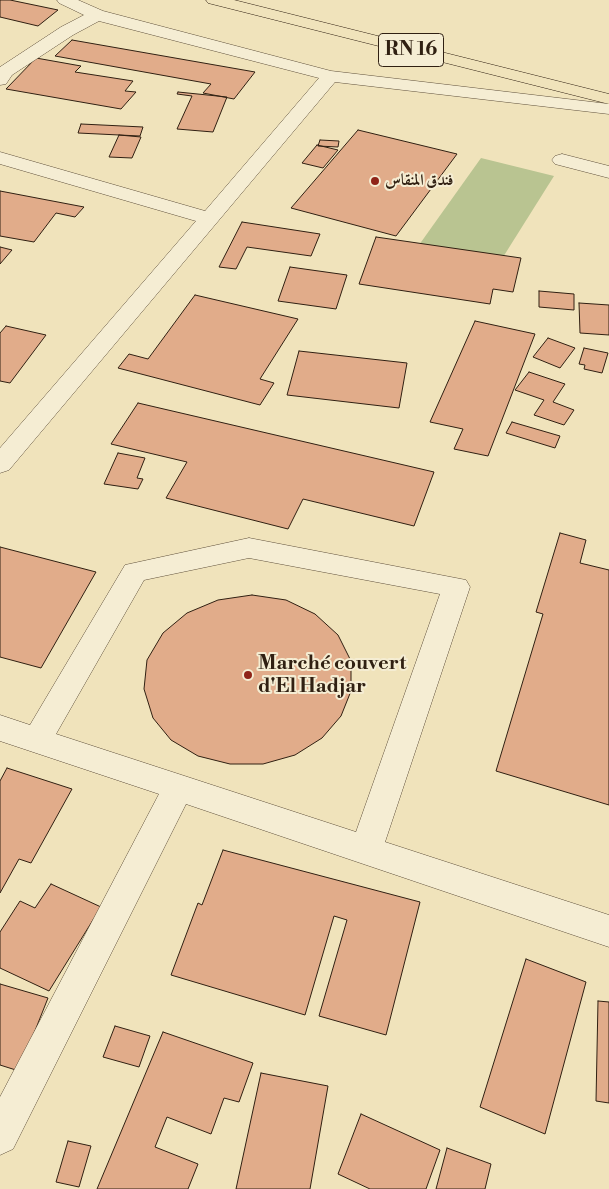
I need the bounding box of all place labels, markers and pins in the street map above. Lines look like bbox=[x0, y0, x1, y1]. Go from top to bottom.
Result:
place label: فندق المنقاس bbox=[385, 171, 453, 191]
marker: فندق المنقاس bbox=[369, 175, 381, 187]
place label: Marché couvert d'El Hadjar bbox=[258, 652, 406, 699]
marker: Marché couvert d'El Hadjar bbox=[242, 669, 254, 681]

